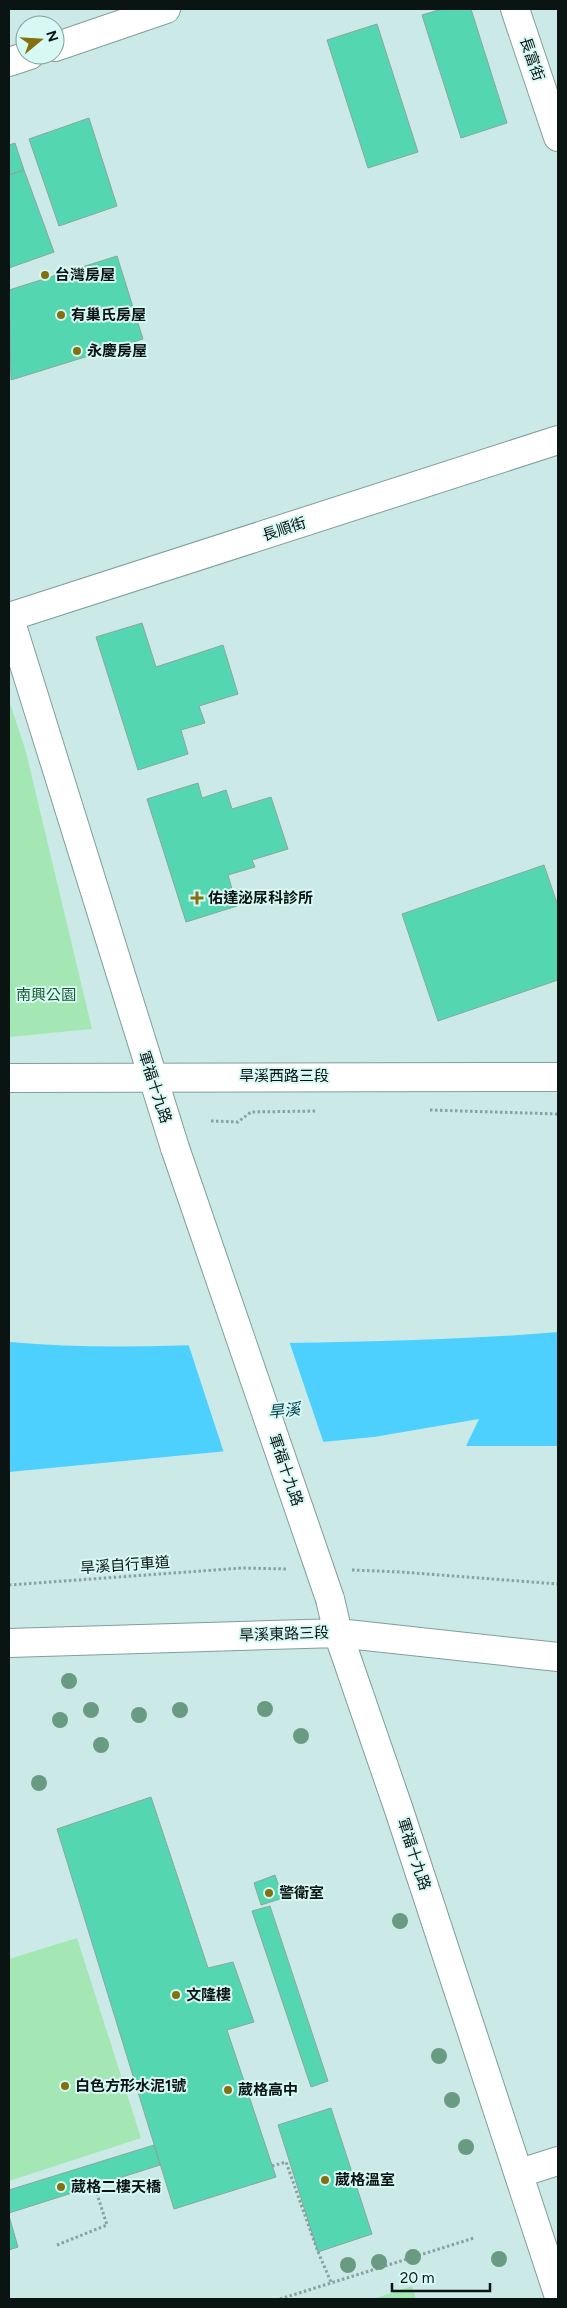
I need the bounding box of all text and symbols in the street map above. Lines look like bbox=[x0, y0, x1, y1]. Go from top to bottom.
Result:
north arrow bbox=[15, 15, 65, 65]
text: N bbox=[42, 28, 62, 44]
street label: 長富街 bbox=[516, 35, 548, 83]
place label: 台灣房屋 bbox=[55, 266, 115, 284]
marker: 台灣房屋 bbox=[39, 269, 51, 281]
place label: 有巢氏房屋 bbox=[71, 306, 146, 324]
marker: 有巢氏房屋 bbox=[55, 309, 67, 321]
place label: 永慶房屋 bbox=[87, 342, 147, 360]
marker: 永慶房屋 bbox=[71, 345, 83, 357]
street label: 長順街 bbox=[260, 513, 308, 545]
place label: 佑達泌尿科診所 bbox=[208, 889, 313, 907]
marker: 佑達泌尿科診所 bbox=[190, 891, 204, 905]
park label: 南興公園 bbox=[16, 986, 76, 1004]
street label: 軍福十九路 bbox=[135, 1049, 175, 1125]
street label: 旱溪西路三段 bbox=[239, 1067, 329, 1085]
water label: 旱溪 bbox=[267, 1399, 303, 1422]
street label: 軍福十九路 bbox=[265, 1432, 307, 1508]
street label: 旱溪自行車道 bbox=[79, 1553, 171, 1577]
street label: 旱溪東路三段 bbox=[239, 1623, 329, 1645]
street label: 軍福十九路 bbox=[394, 1816, 434, 1892]
place label: 警衛室 bbox=[279, 1884, 324, 1902]
marker: 警衛室 bbox=[263, 1887, 275, 1899]
place label: 文隆樓 bbox=[186, 1986, 231, 2004]
marker: 文隆樓 bbox=[170, 1989, 182, 2001]
place label: 白色方形水泥1號 bbox=[75, 2077, 186, 2095]
marker: 白色方形水泥1號 bbox=[59, 2080, 71, 2092]
place label: 葳格高中 bbox=[238, 2081, 298, 2099]
marker: 葳格高中 bbox=[222, 2084, 234, 2096]
place label: 葳格溫室 bbox=[335, 2171, 395, 2189]
marker: 葳格溫室 bbox=[319, 2174, 331, 2186]
place label: 葳格二樓天橋 bbox=[71, 2178, 162, 2196]
marker: 葳格二樓天橋 bbox=[55, 2181, 67, 2193]
scale bar bbox=[392, 2260, 490, 2292]
text: 20 m bbox=[400, 2269, 434, 2287]

